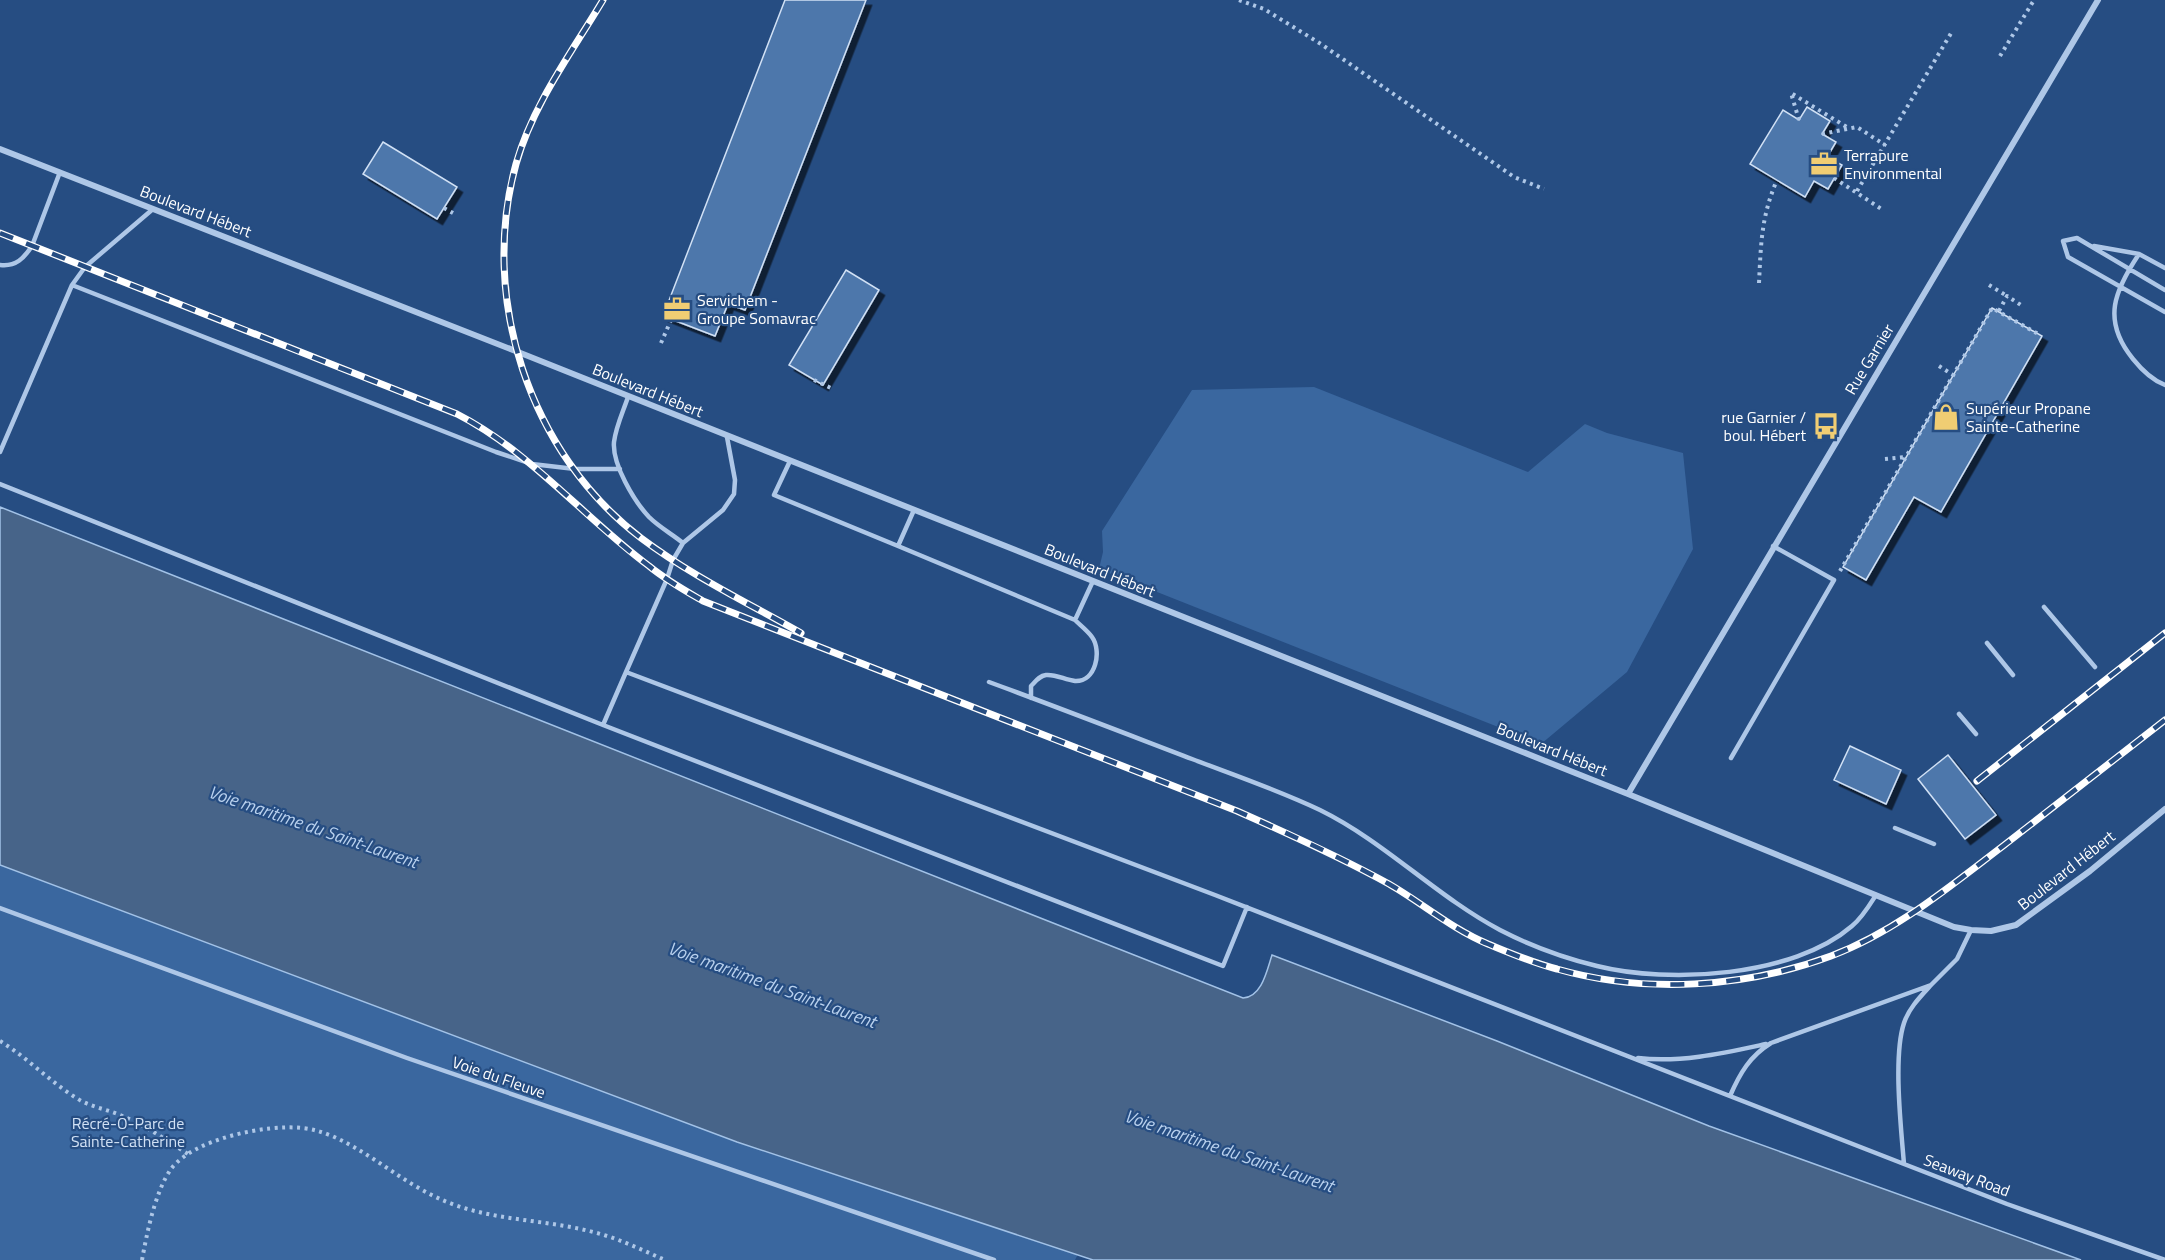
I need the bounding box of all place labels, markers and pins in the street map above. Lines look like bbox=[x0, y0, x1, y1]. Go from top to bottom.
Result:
place label: Terrapure Environmental bbox=[1844, 143, 1942, 185]
office icon: Terrapure Environmental bbox=[1809, 149, 1839, 179]
place label: Servichem - Groupe Somavrac bbox=[697, 288, 816, 330]
office icon: Servichem - Groupe Somavrac bbox=[662, 294, 692, 324]
place label: Supérieur Propane Sainte-Catherine bbox=[1966, 396, 2091, 438]
shop icon: Supérieur Propane Sainte-Catherine bbox=[1931, 402, 1961, 432]
place label: rue Garnier / boul. Hébert bbox=[1721, 405, 1806, 447]
bus stop icon: rue Garnier / boul. Hébert bbox=[1811, 411, 1841, 441]

